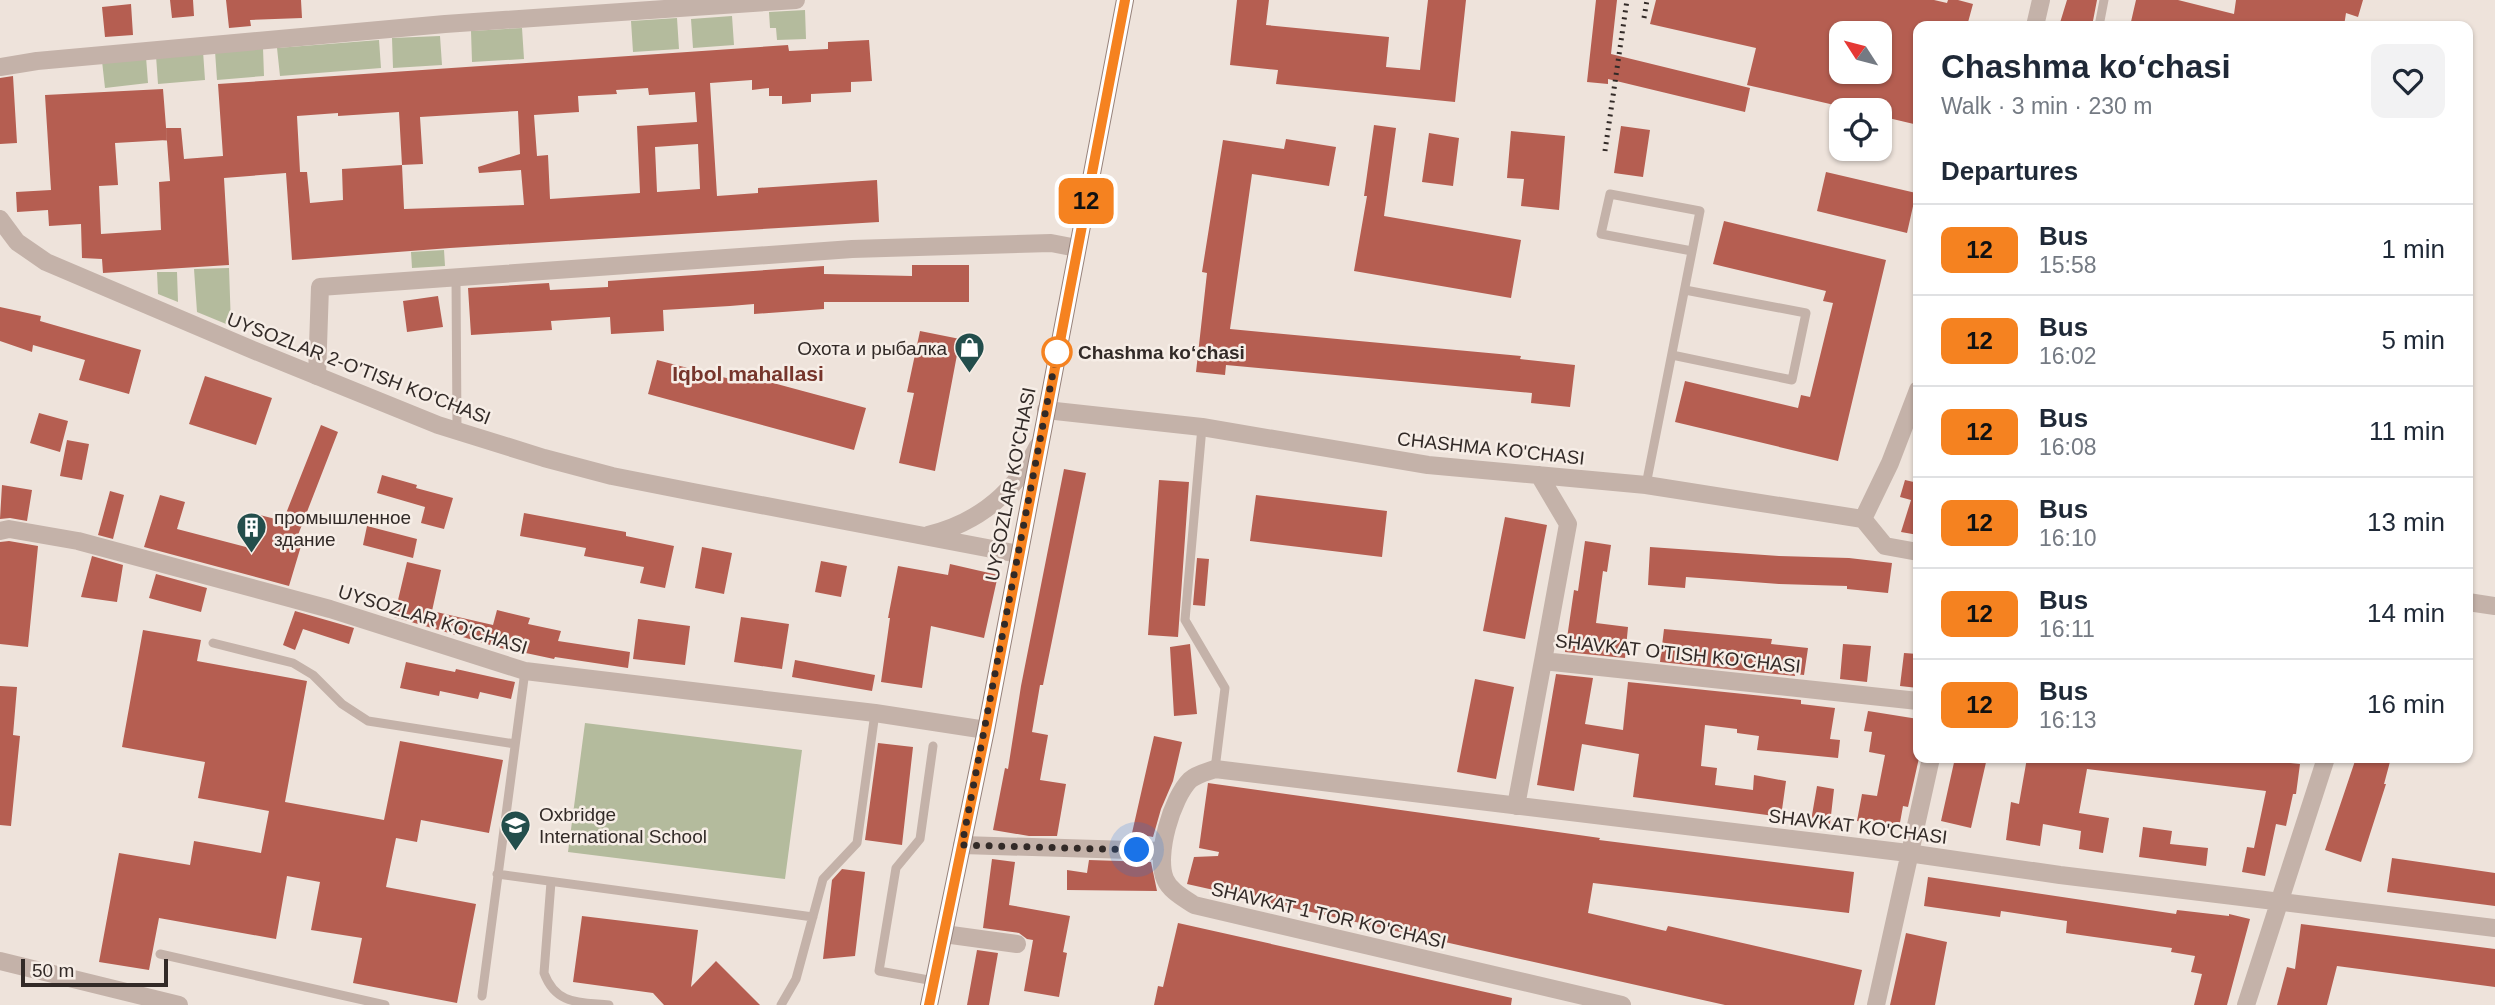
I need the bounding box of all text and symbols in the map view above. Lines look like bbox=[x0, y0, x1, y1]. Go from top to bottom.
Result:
north arrow bbox=[1829, 21, 1892, 84]
map controls bbox=[1829, 21, 1892, 161]
button: heart bbox=[2371, 44, 2445, 118]
text: Chashma ko‘chasi bbox=[1941, 48, 2231, 85]
text: Walk · 3 min · 230 m bbox=[1941, 93, 2152, 119]
button: locate bbox=[1829, 98, 1892, 161]
text: Departures bbox=[1941, 156, 2078, 186]
line badge: 12 bbox=[1054, 178, 1118, 224]
text: 12 bbox=[1073, 187, 1099, 214]
text: Bus bbox=[2039, 221, 2088, 251]
text: 1 min bbox=[2381, 234, 2445, 264]
text: 12 bbox=[1966, 236, 1993, 263]
text: 15:58 bbox=[2039, 252, 2097, 278]
street label: UYSOZLAR 2-O'TISH KO'CHASI bbox=[224, 308, 494, 429]
text: Bus bbox=[2039, 312, 2088, 342]
text: 5 min bbox=[2381, 325, 2445, 355]
text: 12 bbox=[1966, 327, 1993, 354]
shop icon: Охота и рыбалка bbox=[953, 331, 987, 375]
marker: Chashma ko‘chasi bbox=[1042, 337, 1072, 367]
place label: Охота и рыбалка bbox=[797, 338, 947, 359]
place label: Chashma ko‘chasi bbox=[1078, 342, 1245, 363]
text: 16:02 bbox=[2039, 343, 2097, 369]
district label: Iqbol mahallasi bbox=[672, 362, 824, 385]
street label: UYSOZLAR KO'CHASI bbox=[981, 385, 1040, 583]
text: Bus bbox=[2039, 403, 2088, 433]
text: 11 min bbox=[2369, 416, 2445, 446]
text: 12 bbox=[1966, 418, 1993, 445]
street label: CHASHMA KO'CHASI bbox=[1396, 428, 1586, 469]
text: 16:08 bbox=[2039, 434, 2097, 460]
text: Bus bbox=[2039, 494, 2088, 524]
place label: промышленное здание bbox=[274, 507, 411, 550]
text: 13 min bbox=[2367, 507, 2445, 537]
text: 12 bbox=[1966, 509, 1993, 536]
building icon: промышленное здание bbox=[234, 511, 268, 555]
text: 16:10 bbox=[2039, 525, 2097, 551]
street label: UYSOZLAR KO'CHASI bbox=[336, 581, 530, 658]
text: Bus bbox=[2039, 585, 2088, 615]
text: 14 min bbox=[2367, 598, 2445, 628]
text: 12 bbox=[1966, 600, 1993, 627]
text: 16:11 bbox=[2039, 616, 2095, 642]
street label: SHAVKAT O'TISH KO'CHASI bbox=[1554, 630, 1802, 677]
text: Bus bbox=[2039, 676, 2088, 706]
text: 16 min bbox=[2367, 689, 2445, 719]
text: 12 bbox=[1966, 691, 1993, 718]
text: 16:13 bbox=[2039, 707, 2097, 733]
place label: Oxbridge International School bbox=[539, 804, 707, 847]
street label: SHAVKAT KO'CHASI bbox=[1767, 805, 1949, 848]
school or university icon: Oxbridge International School bbox=[499, 808, 533, 852]
your location bbox=[1119, 832, 1154, 867]
street label: SHAVKAT 1 TOR KO'CHASI bbox=[1209, 878, 1448, 953]
scale bar bbox=[21, 956, 168, 988]
text: 50 m bbox=[32, 960, 74, 981]

